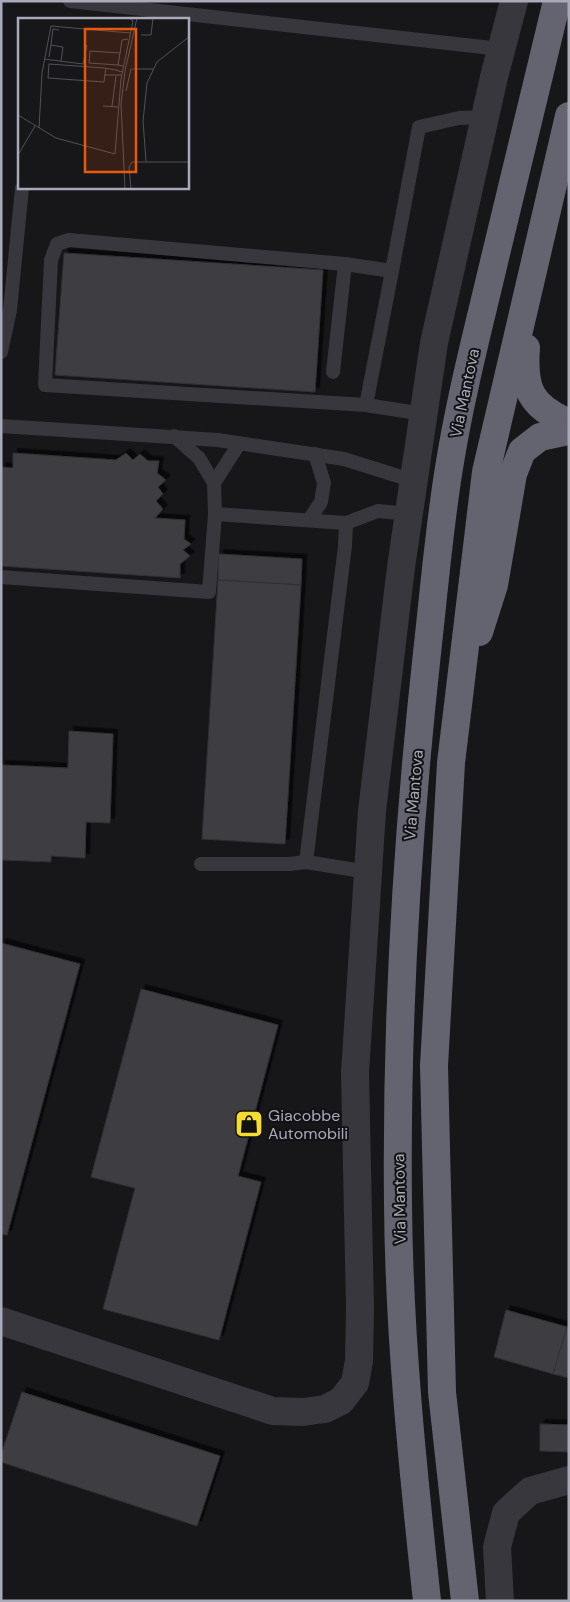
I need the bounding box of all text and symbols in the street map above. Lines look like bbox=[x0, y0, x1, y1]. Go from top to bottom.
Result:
inset map bbox=[18, 18, 189, 189]
street label: Via Mantova bbox=[445, 347, 484, 440]
street label: Via Mantova bbox=[399, 749, 428, 841]
place label: Giacobbe Automobili bbox=[268, 1105, 348, 1144]
shop icon: Giacobbe Automobili bbox=[234, 1109, 264, 1139]
street label: Via Mantova bbox=[388, 1153, 411, 1245]

